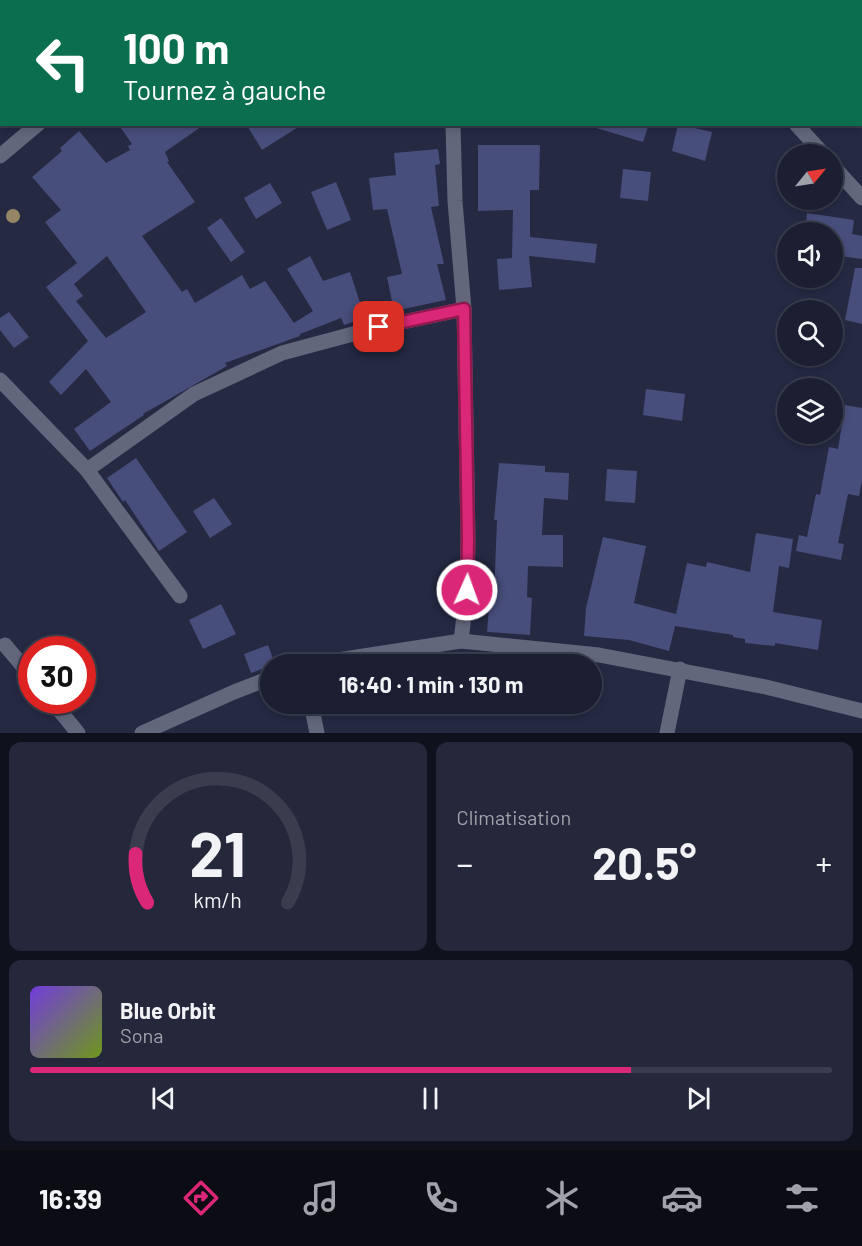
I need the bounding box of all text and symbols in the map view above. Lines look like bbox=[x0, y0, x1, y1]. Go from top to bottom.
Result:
text: 100 m bbox=[123, 22, 229, 72]
icon: left bbox=[24, 24, 102, 102]
text: Tournez à gauche bbox=[123, 73, 326, 105]
north arrow bbox=[777, 144, 843, 210]
map controls bbox=[777, 144, 843, 444]
button: sound bbox=[777, 222, 843, 288]
button: search bbox=[777, 300, 843, 366]
pin bbox=[353, 301, 404, 352]
icon: arrive bbox=[362, 310, 395, 343]
button: layers bbox=[777, 378, 843, 444]
position arrow bbox=[435, 558, 499, 622]
speed limit sign: 30 bbox=[18, 636, 96, 714]
text: 16:40 · 1 min · 130 m bbox=[339, 671, 523, 697]
text: Climatisation bbox=[457, 805, 571, 829]
text: 21 bbox=[189, 815, 246, 889]
text: 20.5° bbox=[592, 835, 696, 889]
text: − bbox=[457, 843, 473, 883]
text: + bbox=[816, 843, 832, 883]
text: km/h bbox=[193, 888, 242, 913]
text: Blue Orbit bbox=[120, 997, 216, 1023]
text: Sona bbox=[120, 1023, 164, 1047]
icon: previous bbox=[147, 1082, 180, 1115]
icon: pause bbox=[414, 1082, 447, 1115]
icon: next bbox=[682, 1082, 715, 1115]
icon: directions bbox=[180, 1177, 222, 1219]
icon: music bbox=[300, 1177, 342, 1219]
icon: phone bbox=[420, 1177, 462, 1219]
icon: climate bbox=[541, 1177, 583, 1219]
icon: car bbox=[661, 1177, 703, 1219]
icon: filters bbox=[781, 1177, 823, 1219]
text: 16:39 bbox=[39, 1182, 102, 1214]

